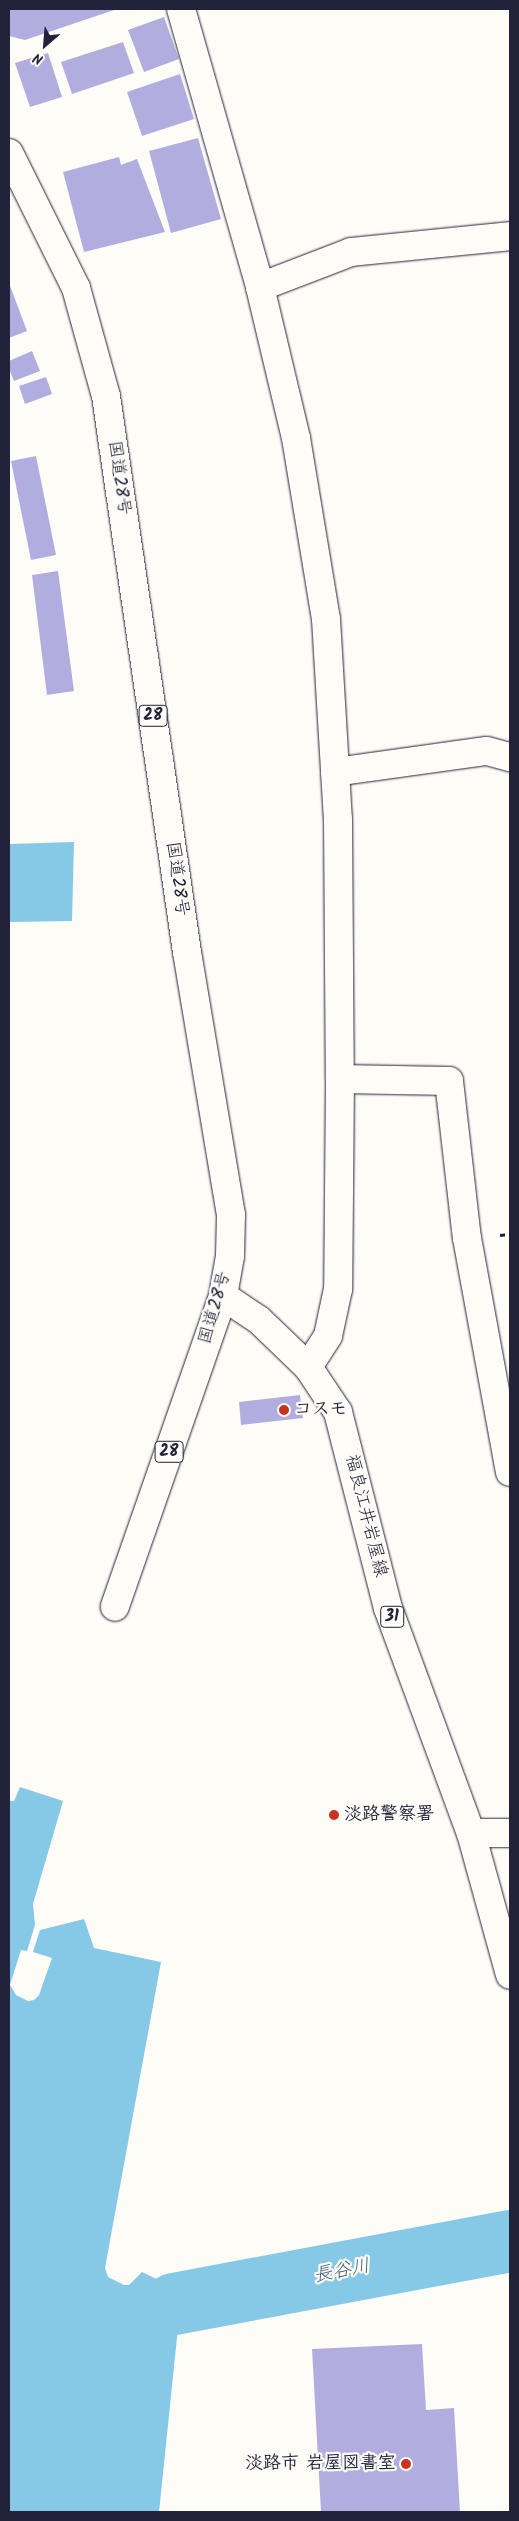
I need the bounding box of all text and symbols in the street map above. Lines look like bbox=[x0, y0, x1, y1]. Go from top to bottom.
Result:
north arrow bbox=[20, 20, 70, 70]
text: N bbox=[29, 47, 47, 70]
street label: 国道28号 bbox=[102, 439, 134, 517]
road number: 28 bbox=[138, 702, 168, 729]
street label: 国道28号 bbox=[160, 840, 192, 918]
street label: 国道28号 bbox=[195, 1269, 237, 1347]
place label: コスモ bbox=[294, 1399, 348, 1421]
marker: コスモ bbox=[278, 1404, 290, 1416]
road number: 28 bbox=[154, 1438, 184, 1465]
street label: 福良江井岩屋線 bbox=[339, 1452, 391, 1580]
road number: 31 bbox=[380, 1604, 404, 1630]
place label: 淡路警察署 bbox=[344, 1804, 434, 1826]
marker: 淡路警察署 bbox=[328, 1809, 340, 1821]
water label: 長谷川 bbox=[312, 2255, 372, 2289]
place label: 淡路市 岩屋図書室 bbox=[245, 2453, 396, 2475]
marker: 淡路市 岩屋図書室 bbox=[400, 2458, 412, 2470]

